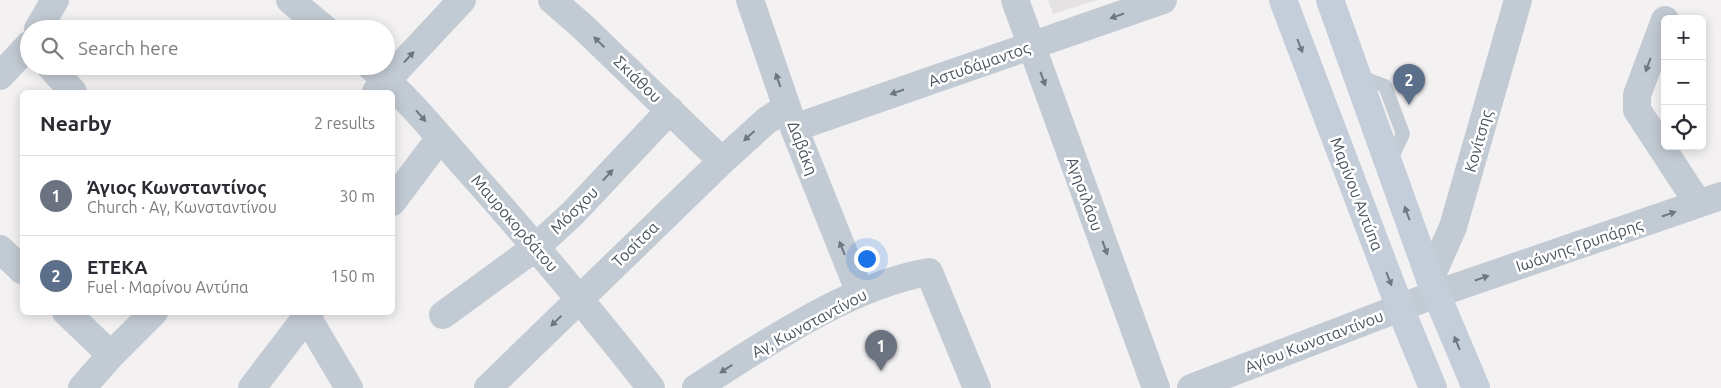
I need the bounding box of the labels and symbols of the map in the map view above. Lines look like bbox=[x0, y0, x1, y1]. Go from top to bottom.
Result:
one-way arrow bbox=[1109, 12, 1124, 20]
one-way arrow bbox=[593, 36, 605, 48]
street label: Αστυδάμαντος bbox=[926, 38, 1032, 91]
one-way arrow bbox=[1297, 38, 1304, 53]
one-way arrow bbox=[403, 52, 415, 64]
street label: Σκιάθου bbox=[611, 52, 665, 106]
one-way arrow bbox=[1644, 58, 1651, 73]
pin: 2 bbox=[1393, 64, 1425, 105]
one-way arrow bbox=[774, 72, 782, 87]
one-way arrow bbox=[1039, 72, 1047, 87]
one-way arrow bbox=[890, 89, 905, 96]
street label: Κονίτσης bbox=[1461, 108, 1496, 174]
one-way arrow bbox=[416, 109, 427, 122]
street label: Δαβάκη bbox=[784, 118, 822, 178]
one-way arrow bbox=[742, 131, 755, 142]
street label: Μαρίνου Αντύπα bbox=[1327, 135, 1387, 254]
street label: Αγησιλάου bbox=[1063, 155, 1107, 233]
one-way arrow bbox=[602, 170, 614, 182]
street label: Μαυροκορδάτου bbox=[468, 171, 562, 275]
street label: Μόσχου bbox=[547, 183, 601, 237]
one-way arrow bbox=[1403, 205, 1411, 220]
one-way arrow bbox=[1662, 209, 1677, 217]
street label: Ιωάννης Γρυπάρης bbox=[1513, 215, 1645, 276]
street label: Τοσίτσα bbox=[608, 217, 662, 271]
one-way arrow bbox=[838, 240, 846, 255]
one-way arrow bbox=[1101, 241, 1109, 256]
your location bbox=[854, 246, 880, 272]
one-way arrow bbox=[1385, 272, 1393, 287]
one-way arrow bbox=[1475, 274, 1490, 281]
street label: Αγ, Κωνσταντίνου bbox=[748, 285, 870, 361]
street label: Αγίου Κωνσταντίνου bbox=[1242, 306, 1386, 376]
one-way arrow bbox=[550, 315, 562, 327]
pin: 1 bbox=[865, 330, 897, 371]
one-way arrow bbox=[1452, 336, 1460, 350]
one-way arrow bbox=[719, 364, 733, 373]

